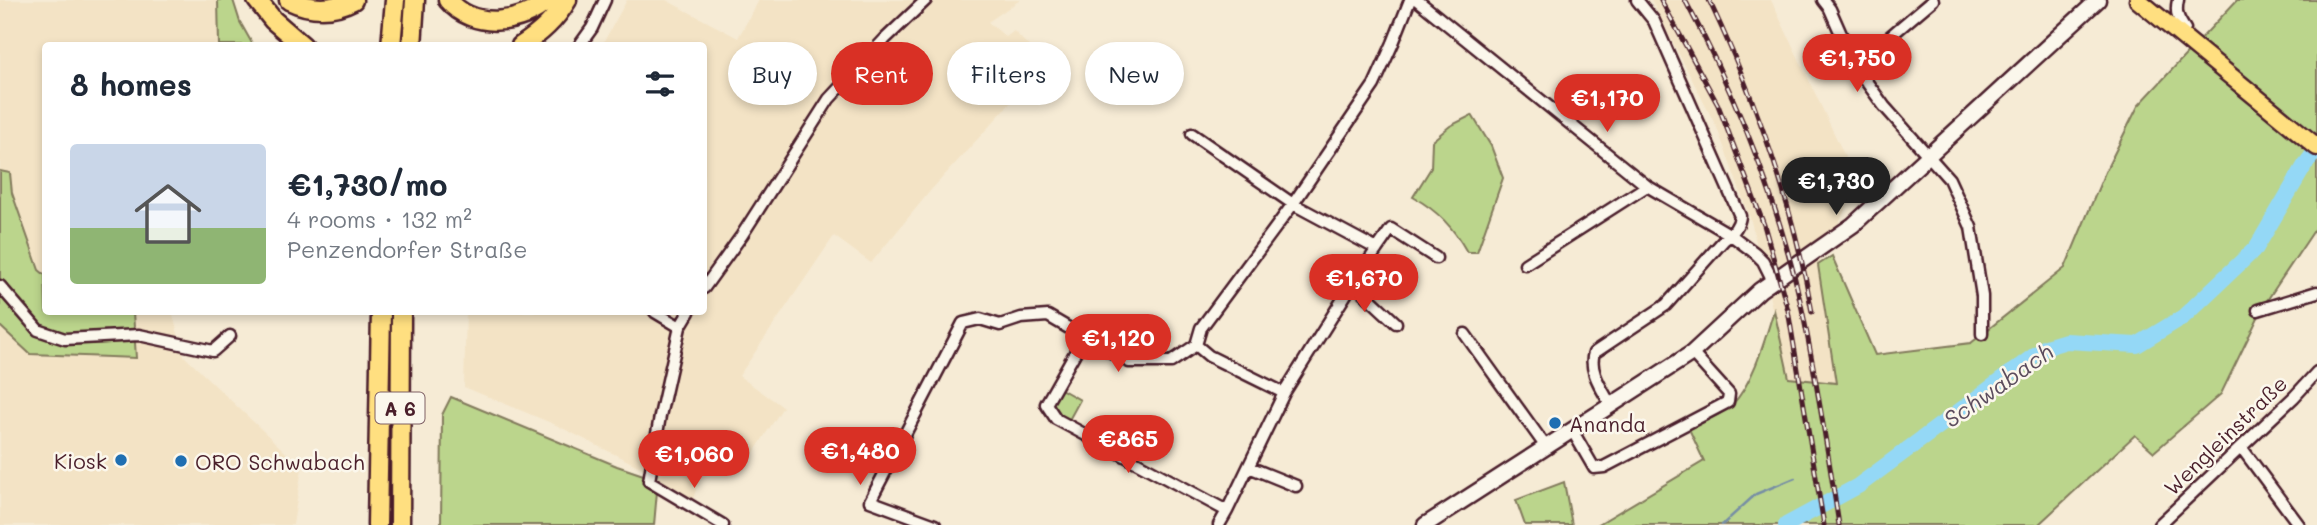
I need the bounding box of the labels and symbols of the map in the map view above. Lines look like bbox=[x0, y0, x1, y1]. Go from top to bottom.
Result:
pin: €1,750 bbox=[1800, 34, 1914, 94]
pin: €1,170 bbox=[1550, 74, 1664, 134]
pin: €1,730 bbox=[1779, 158, 1893, 217]
pin: €1,670 bbox=[1307, 254, 1421, 314]
pin: €1,120 bbox=[1061, 314, 1175, 374]
water label: Schwabach bbox=[1937, 336, 2059, 434]
street label: Wengleinstraße bbox=[2158, 369, 2292, 501]
road number: A 6 bbox=[376, 392, 424, 424]
place label: Ananda bbox=[1569, 410, 1646, 437]
marker: Ananda bbox=[1547, 415, 1563, 431]
pin: €865 bbox=[1087, 416, 1169, 475]
pin: €1,480 bbox=[803, 428, 917, 487]
pin: €1,060 bbox=[637, 430, 751, 490]
place label: Kiosk bbox=[54, 447, 107, 474]
place label: ORO Schwabach bbox=[195, 448, 365, 475]
marker: Kiosk bbox=[113, 452, 129, 468]
marker: ORO Schwabach bbox=[173, 453, 189, 469]

